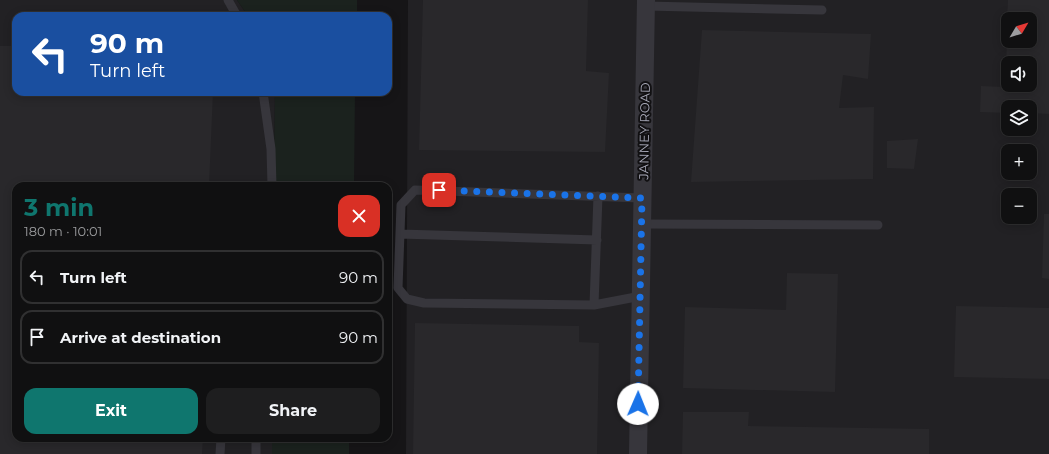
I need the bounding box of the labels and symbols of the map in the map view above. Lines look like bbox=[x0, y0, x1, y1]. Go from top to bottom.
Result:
north arrow bbox=[1001, 12, 1037, 48]
street label: JANNEY ROAD bbox=[635, 82, 653, 181]
pin bbox=[422, 173, 456, 207]
position arrow bbox=[617, 383, 659, 425]

